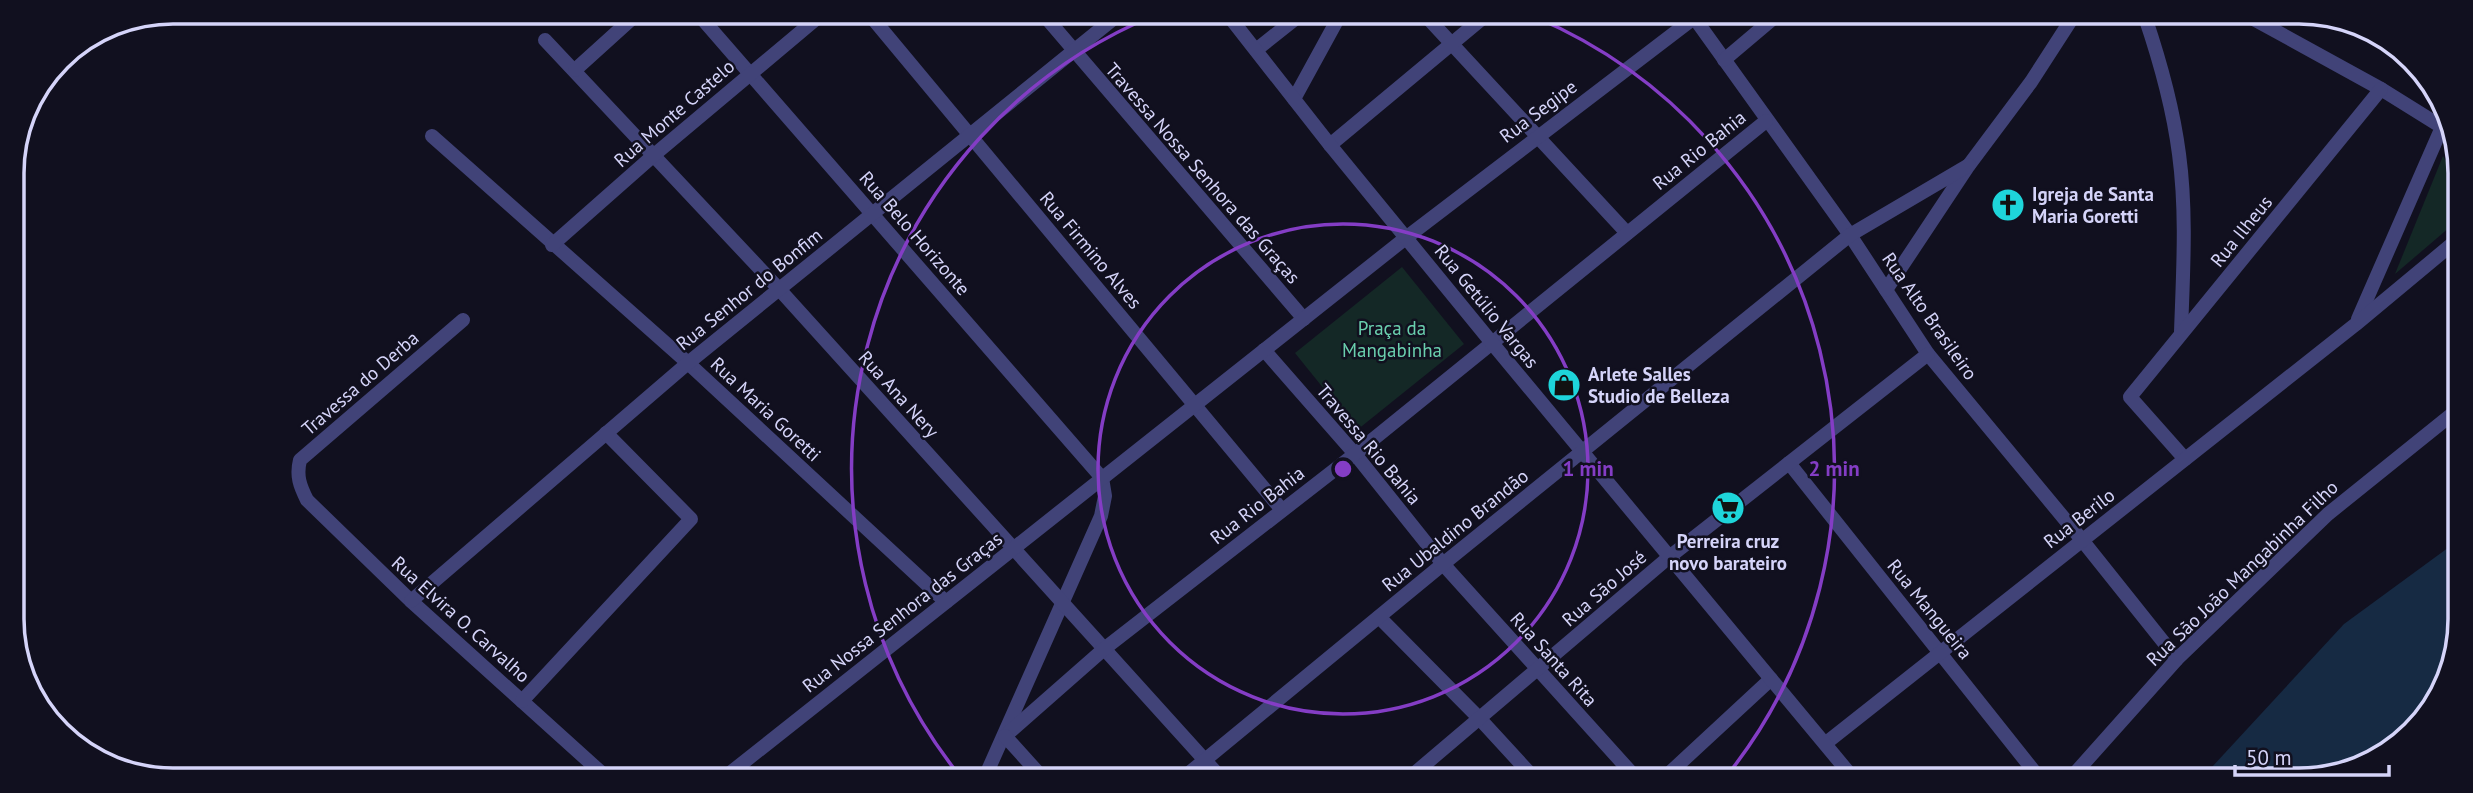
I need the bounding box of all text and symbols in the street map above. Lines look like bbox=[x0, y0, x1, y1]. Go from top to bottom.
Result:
street label: Rua Monte Castelo bbox=[609, 54, 739, 172]
street label: Travessa Nossa Senhora das Graças bbox=[1100, 58, 1306, 288]
street label: Rua Segipe bbox=[1495, 74, 1581, 148]
street label: Rua Rio Bahia bbox=[1648, 105, 1750, 195]
street label: Rua Belo Horizonte bbox=[855, 166, 975, 300]
place label: Igreja de Santa Maria Goretti bbox=[2032, 182, 2154, 228]
street label: Rua Firmino Alves bbox=[1035, 186, 1147, 314]
church icon: Igreja de Santa Maria Goretti bbox=[1989, 186, 2027, 224]
street label: Rua Ilheus bbox=[2205, 190, 2277, 272]
street label: Rua Senhor do Bonfim bbox=[671, 223, 827, 355]
street label: Rua Getúlio Vargas bbox=[1430, 239, 1544, 373]
street label: Rua Alto Brasileiro bbox=[1877, 248, 1983, 384]
park label: Praça da Mangabinha bbox=[1342, 316, 1442, 362]
street label: Travessa do Derba bbox=[297, 326, 423, 440]
street label: Rua Ana Nery bbox=[854, 345, 944, 443]
street label: Rua Maria Goretti bbox=[706, 352, 826, 466]
place label: Arlete Salles Studio de Belleza bbox=[1588, 362, 1730, 408]
shop icon: Arlete Salles Studio de Belleza bbox=[1545, 366, 1583, 404]
street label: Travessa Rio Bahia bbox=[1311, 379, 1427, 509]
text: 1 min bbox=[1562, 455, 1614, 482]
text: 2 min bbox=[1808, 455, 1860, 482]
centre of rings bbox=[1331, 457, 1355, 481]
street label: Rua Rio Bahia bbox=[1205, 461, 1309, 549]
street label: Rua Ubaldino Brandão bbox=[1377, 464, 1533, 596]
street label: Rua São João Mangabinha Filho bbox=[2141, 475, 2343, 671]
street label: Rua Berilo bbox=[2039, 483, 2119, 553]
supermarket icon: Perreira cruz novo barateiro bbox=[1709, 489, 1747, 527]
street label: Rua Nossa Senhora das Graças bbox=[797, 526, 1007, 698]
place label: Perreira cruz novo barateiro bbox=[1669, 529, 1787, 575]
street label: Rua São José bbox=[1557, 545, 1651, 631]
street label: Rua Elvira O. Carvalho bbox=[387, 551, 535, 687]
street label: Rua Mangueira bbox=[1882, 554, 1978, 664]
street label: Rua Santa Rita bbox=[1505, 607, 1603, 711]
scale bar bbox=[2235, 734, 2389, 778]
text: 50 m bbox=[2246, 744, 2292, 771]

